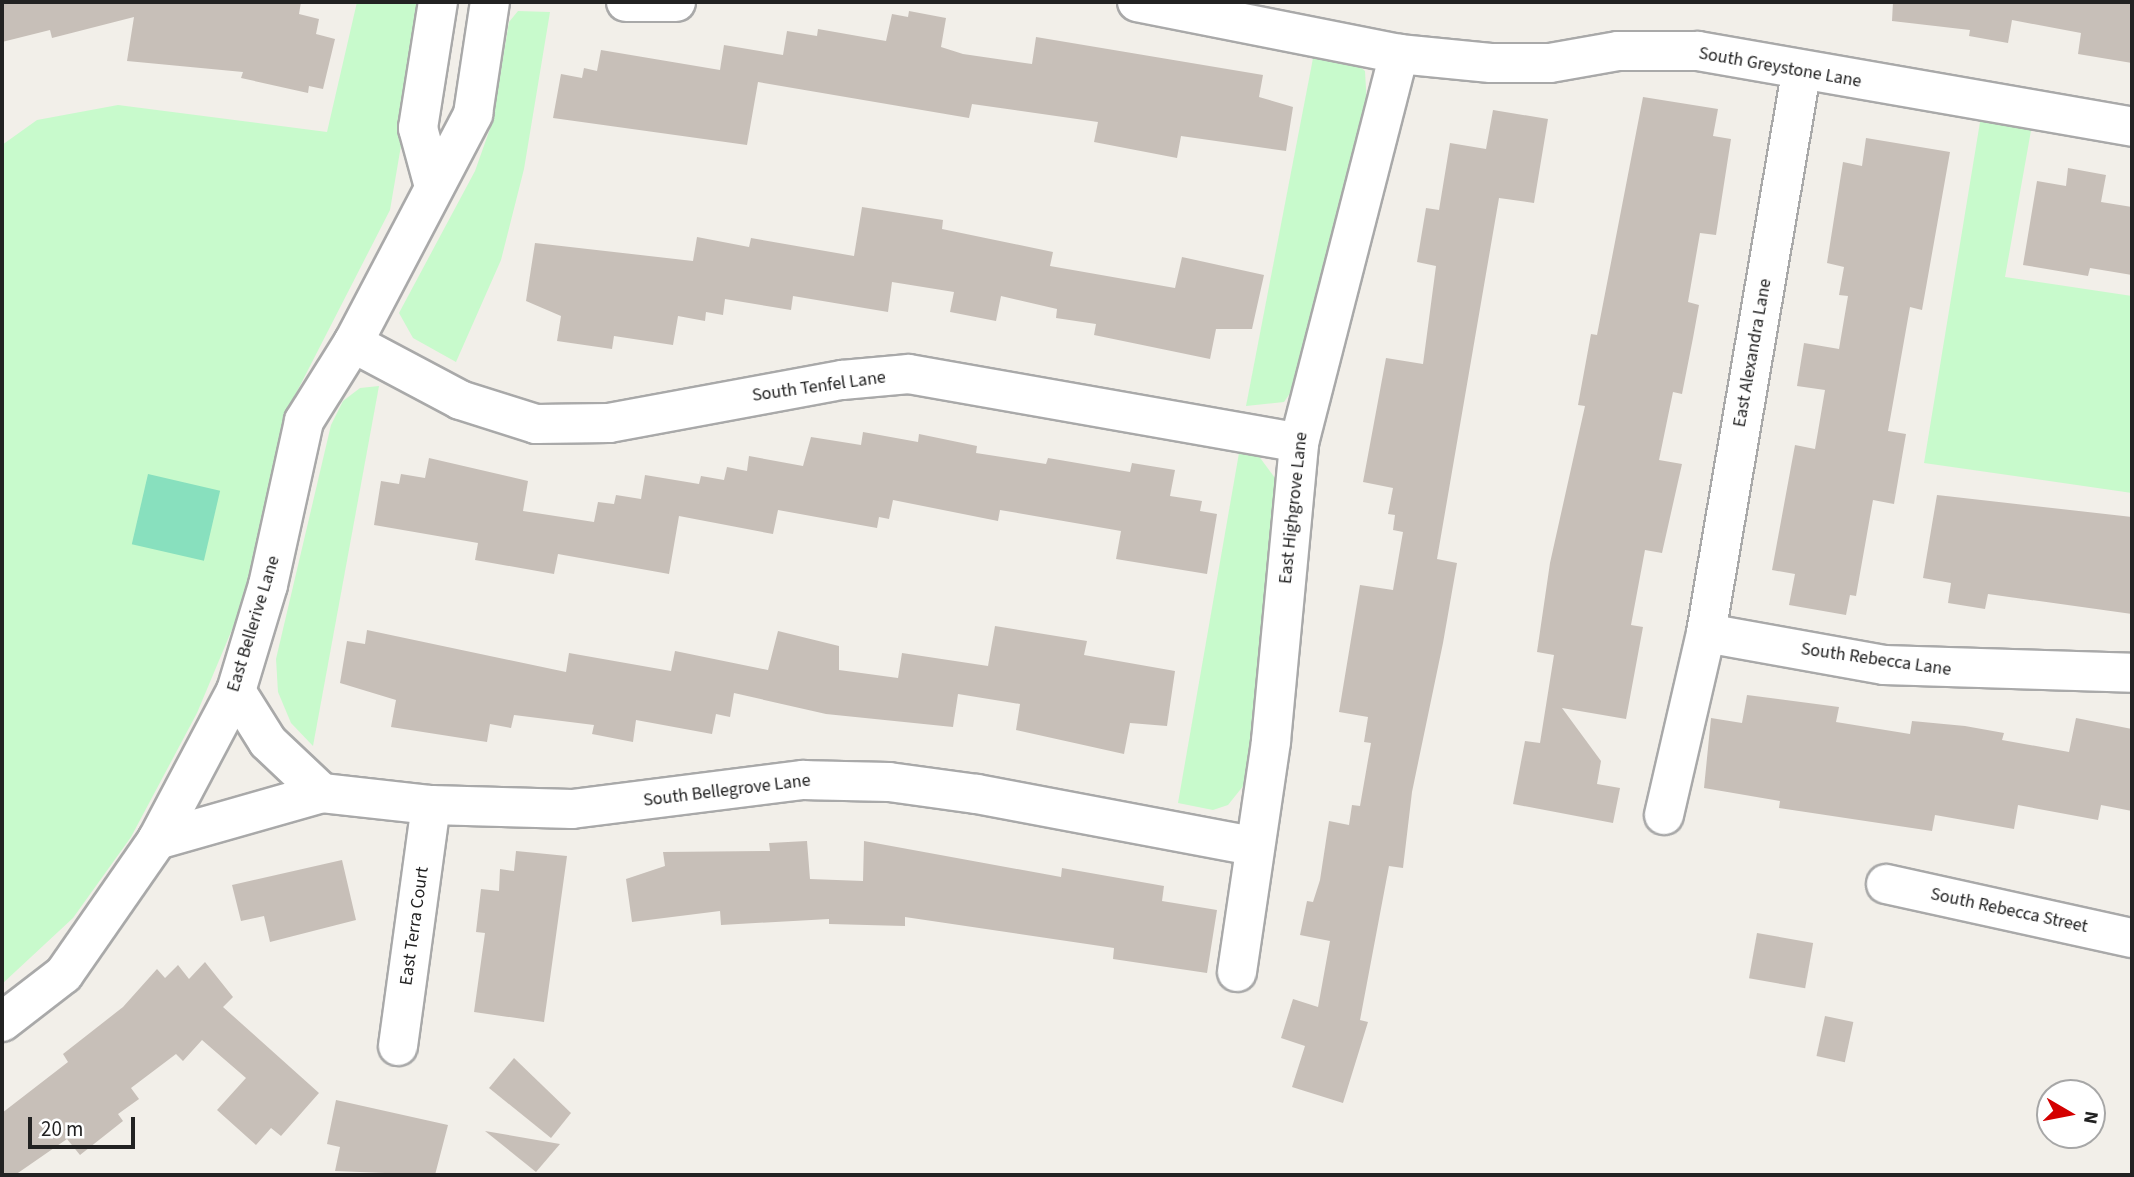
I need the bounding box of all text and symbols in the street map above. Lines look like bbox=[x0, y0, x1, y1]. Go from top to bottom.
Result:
street label: South Greystone Lane bbox=[1697, 43, 1863, 93]
street label: East Alexandra Lane bbox=[1729, 277, 1777, 429]
street label: South Tenfel Lane bbox=[751, 367, 887, 407]
street label: East Highgrove Lane bbox=[1275, 431, 1313, 585]
street label: East Bellerive Lane bbox=[223, 553, 285, 695]
street label: South Rebecca Lane bbox=[1799, 639, 1953, 681]
street label: South Bellegrove Lane bbox=[642, 770, 812, 812]
street label: East Terra Court bbox=[396, 865, 434, 987]
street label: South Rebecca Street bbox=[1928, 884, 2090, 938]
north arrow bbox=[2036, 1079, 2106, 1149]
scale bar bbox=[32, 1104, 138, 1148]
text: N bbox=[2076, 1109, 2105, 1126]
text: 20 m bbox=[41, 1114, 83, 1144]

